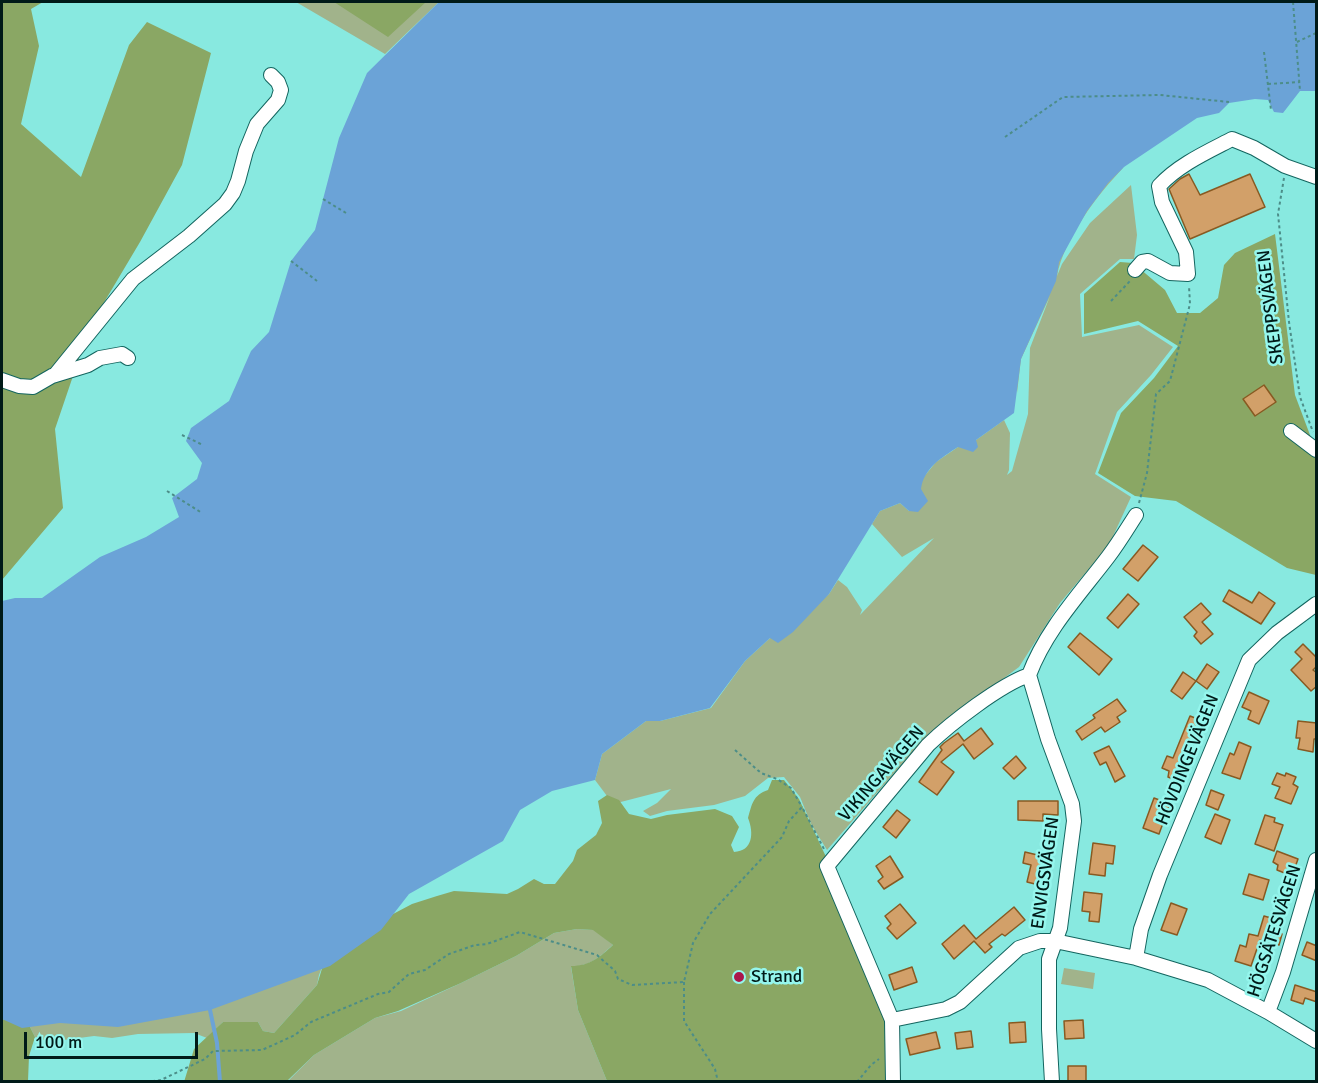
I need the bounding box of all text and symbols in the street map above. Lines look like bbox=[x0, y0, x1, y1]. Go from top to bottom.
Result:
street label: SKEPPSVÄGEN bbox=[1253, 249, 1289, 365]
street label: HÖVDINGEVÄGEN bbox=[1152, 691, 1224, 829]
street label: VIKINGAVÄGEN bbox=[835, 722, 929, 826]
street label: ENVIGSVÄGEN bbox=[1027, 815, 1065, 931]
street label: HÖGSÄTESVÄGEN bbox=[1243, 862, 1307, 1000]
place label: Strand bbox=[751, 966, 802, 988]
marker: Strand bbox=[732, 970, 746, 984]
scale bar bbox=[27, 1020, 201, 1058]
text: 100 m bbox=[35, 1031, 82, 1053]

